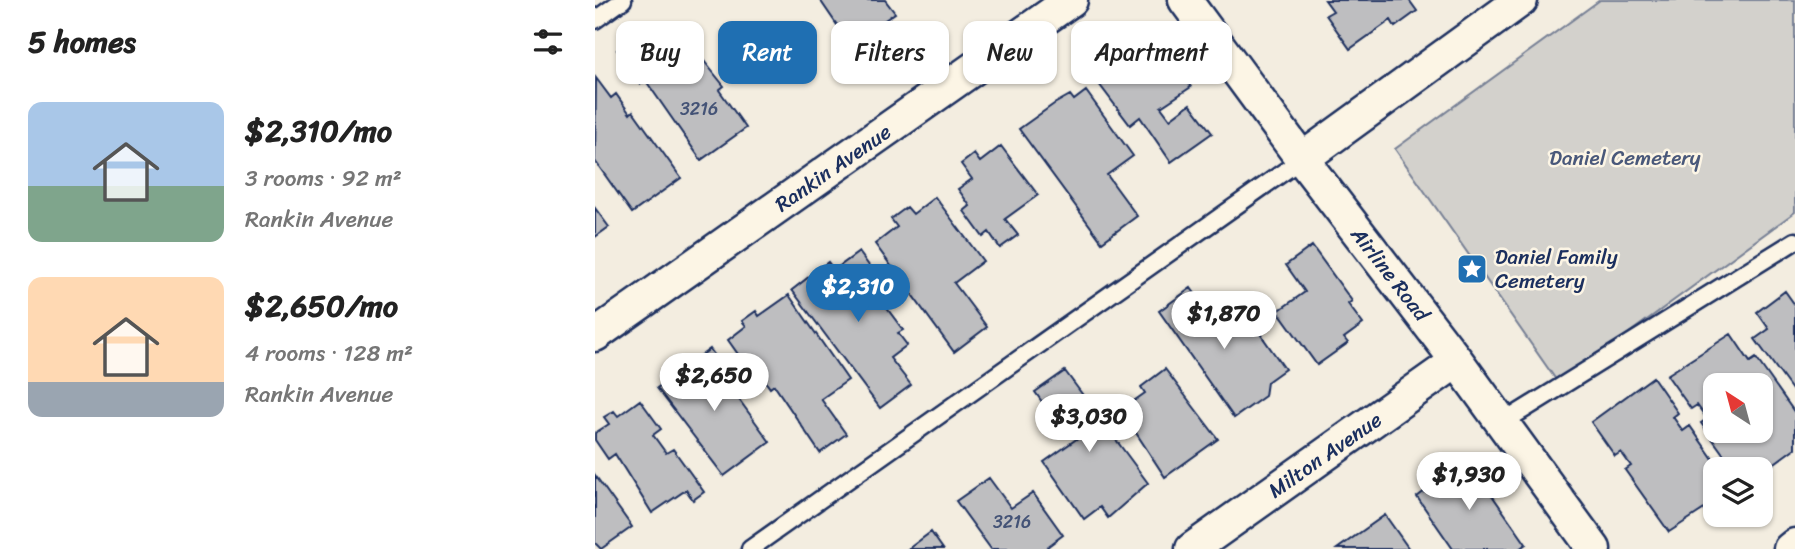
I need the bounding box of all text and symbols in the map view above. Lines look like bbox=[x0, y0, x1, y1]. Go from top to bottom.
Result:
text: 5 homes bbox=[28, 15, 136, 69]
chip: Buy bbox=[616, 21, 704, 84]
chip: Rent bbox=[718, 21, 817, 84]
chip: Filters bbox=[831, 21, 949, 84]
chip: New bbox=[963, 21, 1057, 84]
chip: Apartment bbox=[1071, 21, 1232, 84]
icon: filters bbox=[529, 23, 567, 61]
house number: 3216 bbox=[680, 93, 718, 125]
text: $2,310/mo bbox=[245, 104, 392, 158]
street label: Rankin Avenue bbox=[767, 113, 900, 222]
icon: home bbox=[84, 130, 168, 214]
park label: Daniel Cemetery bbox=[1549, 139, 1701, 177]
text: 3 rooms · 92 m² bbox=[245, 158, 402, 199]
text: Rankin Avenue bbox=[245, 199, 393, 240]
street label: Airline Road bbox=[1340, 217, 1441, 331]
place label: Daniel Family Cemetery bbox=[1495, 238, 1618, 300]
place icon: Daniel Family Cemetery bbox=[1455, 252, 1489, 286]
pin: $2,310 bbox=[801, 264, 915, 324]
text: $2,310 bbox=[822, 266, 894, 307]
text: $2,650/mo bbox=[245, 279, 398, 333]
pin: $1,870 bbox=[1167, 292, 1281, 351]
text: $1,870 bbox=[1187, 293, 1261, 334]
icon: home bbox=[84, 305, 168, 389]
text: 4 rooms · 128 m² bbox=[245, 333, 413, 374]
pin: $2,650 bbox=[657, 354, 771, 413]
text: $2,650 bbox=[676, 355, 752, 396]
north arrow bbox=[1703, 373, 1773, 443]
map controls bbox=[1703, 373, 1773, 527]
text: Rankin Avenue bbox=[245, 374, 393, 415]
pin: $3,030 bbox=[1032, 394, 1146, 454]
text: $3,030 bbox=[1051, 396, 1127, 437]
street label: Milton Avenue bbox=[1260, 401, 1390, 509]
pin: $1,930 bbox=[1412, 452, 1526, 512]
text: $1,930 bbox=[1433, 454, 1505, 495]
button: layers bbox=[1703, 457, 1773, 527]
house number: 3216 bbox=[993, 506, 1031, 538]

